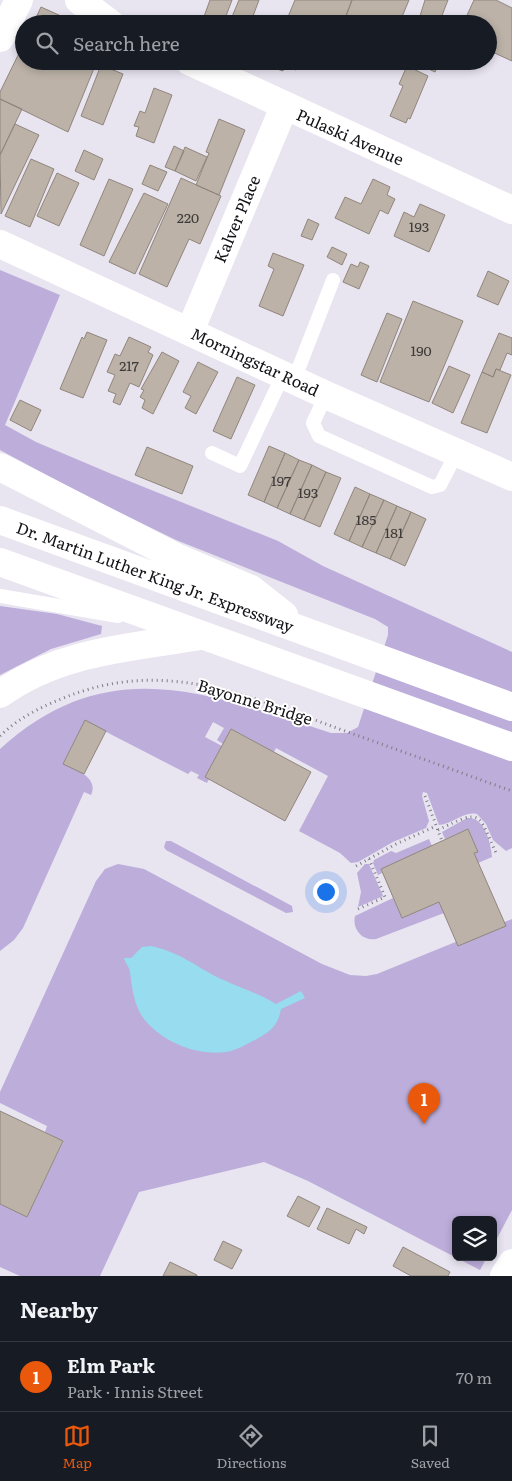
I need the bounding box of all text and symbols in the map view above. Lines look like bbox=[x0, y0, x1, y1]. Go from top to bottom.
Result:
search box bbox=[15, 15, 497, 70]
icon: search bbox=[33, 29, 61, 57]
text: Search here bbox=[73, 29, 180, 57]
street label: Pulaski Avenue bbox=[293, 102, 408, 170]
street label: Kalver Place bbox=[207, 171, 265, 266]
house number: 220 bbox=[177, 207, 199, 227]
house number: 193 bbox=[409, 216, 429, 236]
street label: Morningstar Road bbox=[187, 321, 324, 401]
house number: 190 bbox=[410, 340, 432, 360]
house number: 217 bbox=[119, 355, 139, 375]
house number: 197 bbox=[271, 470, 291, 490]
house number: 193 bbox=[298, 482, 318, 502]
house number: 185 bbox=[356, 509, 376, 529]
street label: Dr. Martin Luther King Jr. Expressway bbox=[13, 515, 298, 638]
house number: 181 bbox=[384, 522, 404, 542]
street label: Bayonne Bridge bbox=[195, 672, 316, 730]
your location bbox=[313, 879, 339, 905]
pin: 1 bbox=[408, 1083, 440, 1124]
map controls bbox=[452, 1216, 497, 1261]
button: layers bbox=[452, 1216, 497, 1261]
text: Nearby bbox=[20, 1293, 98, 1324]
text: Elm Park bbox=[67, 1351, 155, 1379]
text: 1 bbox=[33, 1365, 39, 1389]
text: 70 m bbox=[456, 1365, 492, 1389]
text: Park · Innis Street bbox=[67, 1379, 203, 1403]
tab: Map bbox=[62, 1422, 92, 1472]
tab: Directions bbox=[216, 1422, 286, 1472]
tab: Saved bbox=[411, 1422, 450, 1472]

